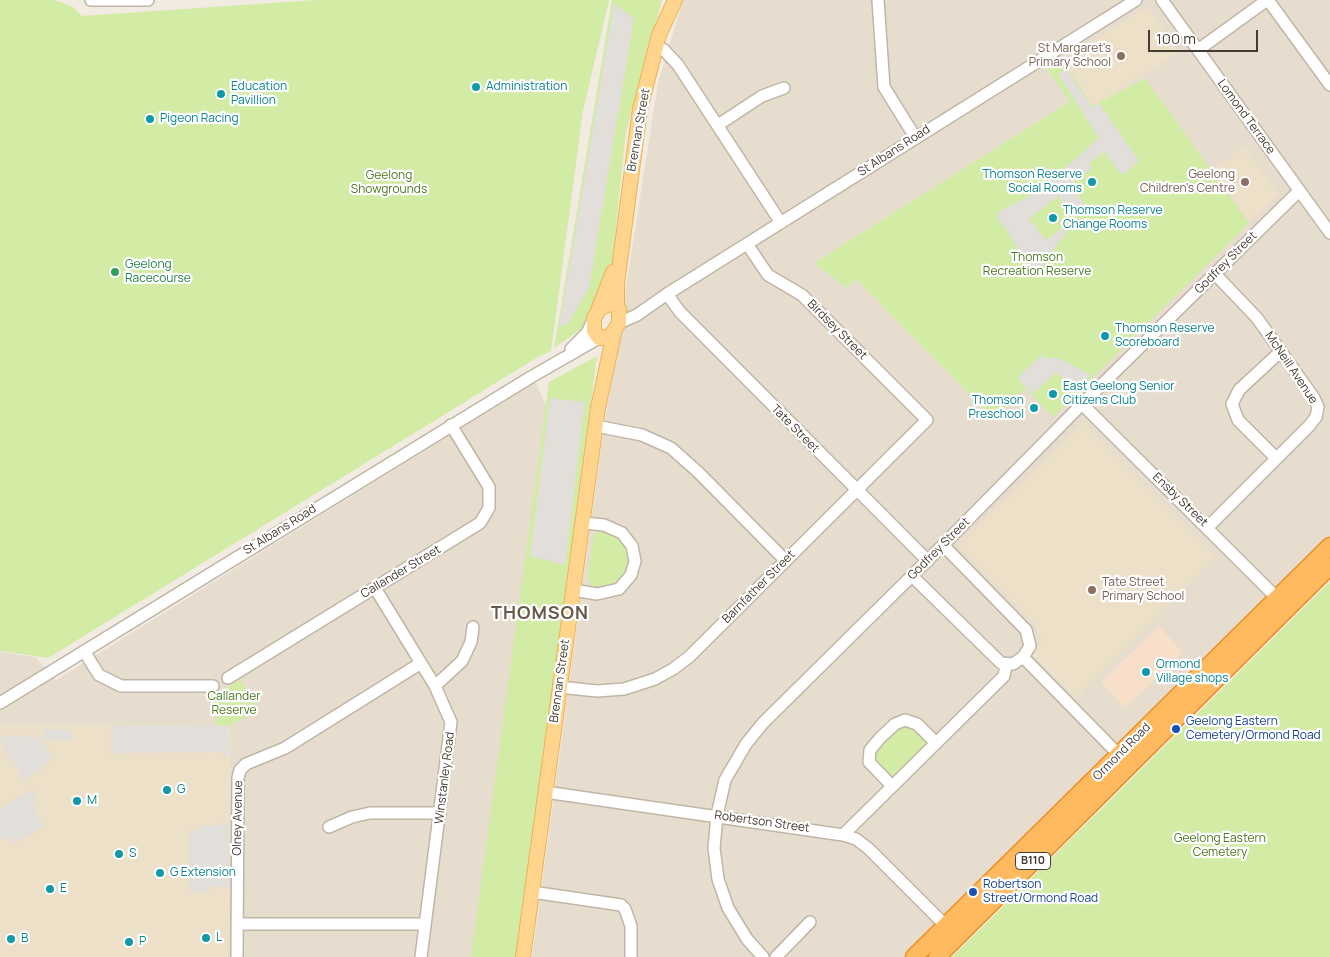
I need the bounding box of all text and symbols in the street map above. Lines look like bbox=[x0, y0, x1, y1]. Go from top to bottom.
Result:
scale bar bbox=[1150, 20, 1260, 52]
text: 100 m bbox=[1156, 28, 1196, 49]
place label: St Margaret's Primary School bbox=[1029, 42, 1111, 70]
marker: St Margaret's Primary School bbox=[1115, 50, 1127, 62]
street label: Lomond Terrace bbox=[1214, 77, 1278, 157]
place label: Education Pavillion bbox=[231, 80, 287, 108]
place label: Administration bbox=[486, 80, 567, 94]
marker: Administration bbox=[470, 81, 482, 93]
street label: Brennan Street bbox=[625, 87, 653, 173]
marker: Education Pavillion bbox=[215, 88, 227, 100]
place label: Pigeon Racing bbox=[160, 112, 239, 126]
marker: Pigeon Racing bbox=[144, 113, 156, 125]
street label: St Albans Road bbox=[855, 122, 933, 180]
place label: Thomson Reserve Social Rooms bbox=[982, 168, 1082, 196]
place label: Geelong Children's Centre bbox=[1140, 168, 1235, 196]
park label: Geelong Showgrounds bbox=[351, 169, 427, 197]
marker: Thomson Reserve Social Rooms bbox=[1086, 176, 1098, 188]
marker: Geelong Children's Centre bbox=[1239, 176, 1251, 188]
place label: Thomson Reserve Change Rooms bbox=[1063, 204, 1163, 232]
marker: Thomson Reserve Change Rooms bbox=[1047, 212, 1059, 224]
street label: Godfrey Street bbox=[1192, 229, 1260, 297]
park label: Thomson Recreation Reserve bbox=[983, 251, 1091, 279]
place label: Geelong Racecourse bbox=[125, 258, 191, 286]
marker: Geelong Racecourse bbox=[109, 266, 121, 278]
street label: Birdsey Street bbox=[804, 297, 870, 363]
place label: Thomson Reserve Scoreboard bbox=[1115, 322, 1215, 350]
street label: McNeill Avenue bbox=[1262, 329, 1320, 407]
marker: Thomson Reserve Scoreboard bbox=[1099, 330, 1111, 342]
place label: East Geelong Senior Citizens Club bbox=[1063, 380, 1175, 408]
marker: East Geelong Senior Citizens Club bbox=[1047, 388, 1059, 400]
place label: Thomson Preschool bbox=[968, 394, 1024, 422]
street label: Tate Street bbox=[768, 402, 822, 456]
marker: Thomson Preschool bbox=[1028, 402, 1040, 414]
street label: Ensby Street bbox=[1149, 470, 1211, 530]
street label: St Albans Road bbox=[241, 502, 319, 558]
street label: Godfrey Street bbox=[905, 515, 973, 583]
street label: Callander Street bbox=[358, 542, 444, 602]
street label: Barnfather Street bbox=[720, 548, 798, 626]
place label: Tate Street Primary School bbox=[1102, 576, 1184, 604]
marker: Tate Street Primary School bbox=[1086, 584, 1098, 596]
district label: THOMSON bbox=[490, 603, 590, 625]
street label: Brennan Street bbox=[547, 638, 573, 724]
place label: Ormond Village shops bbox=[1156, 658, 1228, 686]
marker: Ormond Village shops bbox=[1140, 666, 1152, 678]
park label: Callander Reserve bbox=[207, 690, 261, 718]
place label: Geelong Eastern Cemetery/Ormond Road bbox=[1186, 715, 1321, 743]
street label: Ormond Road bbox=[1090, 720, 1154, 784]
marker: Geelong Eastern Cemetery/Ormond Road bbox=[1170, 723, 1182, 735]
street label: Winstanley Road bbox=[432, 731, 458, 825]
street label: Olney Avenue bbox=[230, 780, 246, 856]
place label: G bbox=[177, 783, 185, 797]
marker: G bbox=[161, 784, 173, 796]
place label: M bbox=[87, 794, 97, 808]
marker: M bbox=[71, 795, 83, 807]
street label: Robertson Street bbox=[713, 808, 811, 836]
park label: Geelong Eastern Cemetery bbox=[1174, 832, 1266, 860]
place label: S bbox=[129, 847, 136, 861]
marker: S bbox=[113, 848, 125, 860]
road number: B110 bbox=[1016, 852, 1050, 869]
place label: G Extension bbox=[170, 866, 236, 880]
marker: G Extension bbox=[154, 867, 166, 879]
place label: Robertson Street/Ormond Road bbox=[983, 878, 1098, 906]
place label: E bbox=[60, 882, 67, 896]
marker: E bbox=[44, 883, 56, 895]
marker: Robertson Street/Ormond Road bbox=[967, 886, 979, 898]
place label: L bbox=[216, 931, 222, 945]
place label: B bbox=[21, 932, 28, 946]
marker: L bbox=[200, 932, 212, 944]
marker: B bbox=[5, 933, 17, 945]
place label: P bbox=[139, 935, 146, 949]
marker: P bbox=[123, 936, 135, 948]

